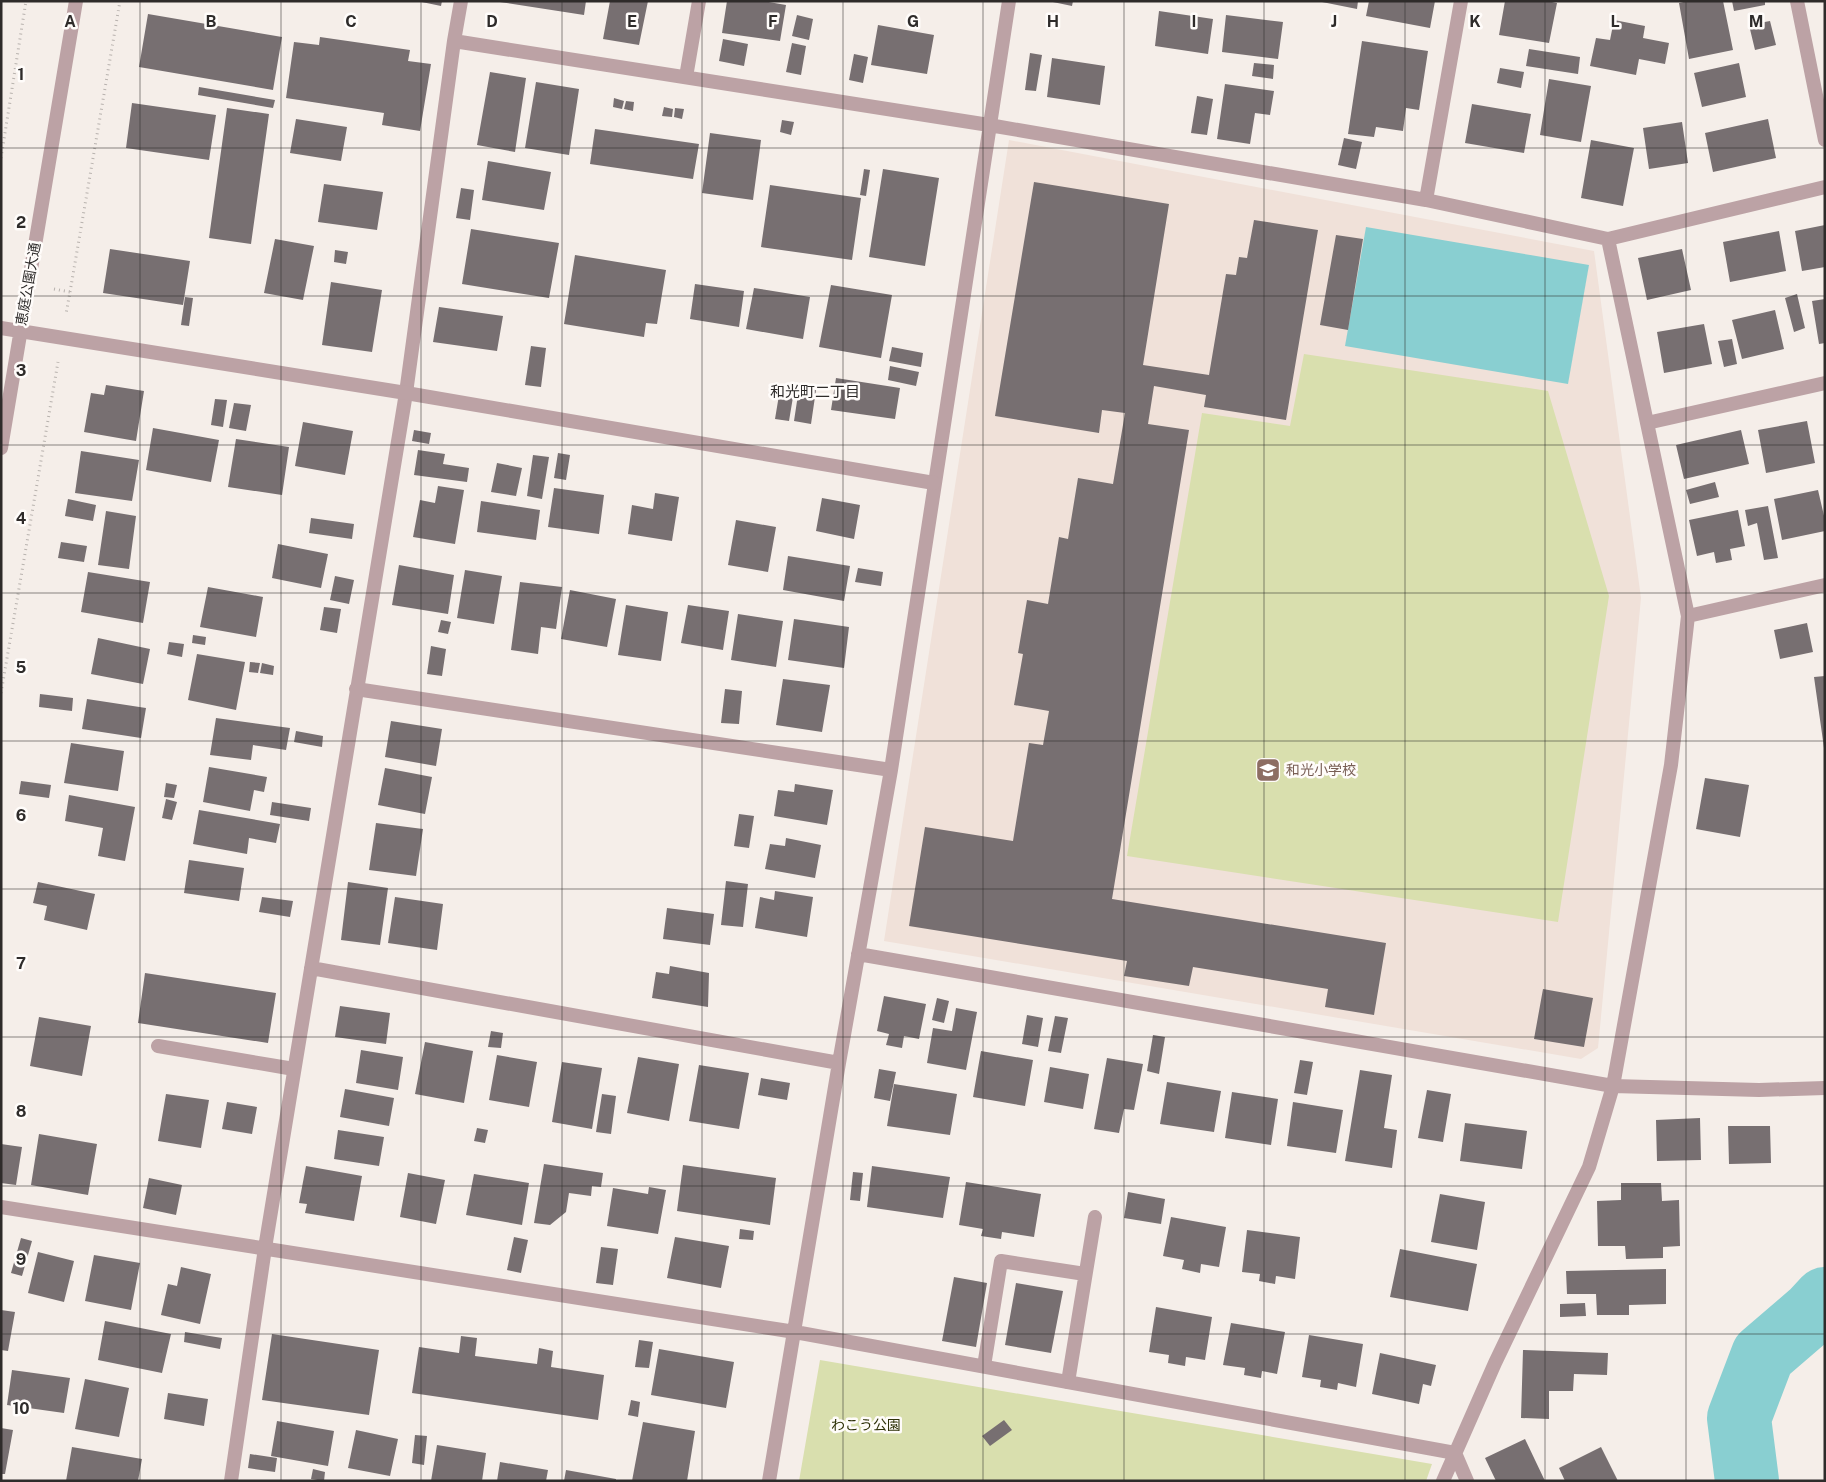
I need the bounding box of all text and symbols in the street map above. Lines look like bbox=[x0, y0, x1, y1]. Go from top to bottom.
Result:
text: A bbox=[64, 12, 76, 31]
text: B bbox=[206, 12, 217, 31]
text: C bbox=[345, 12, 357, 31]
text: D bbox=[486, 12, 498, 31]
text: E bbox=[627, 12, 637, 31]
text: F bbox=[768, 12, 778, 31]
text: G bbox=[907, 12, 919, 31]
text: H bbox=[1047, 12, 1059, 31]
text: I bbox=[1192, 12, 1196, 31]
text: J bbox=[1331, 12, 1337, 31]
text: K bbox=[1469, 12, 1481, 31]
text: L bbox=[1610, 12, 1620, 31]
text: M bbox=[1749, 12, 1763, 31]
text: 1 bbox=[18, 65, 24, 84]
text: 2 bbox=[16, 213, 26, 232]
street label: 恵庭公園大通 bbox=[13, 241, 43, 327]
text: 3 bbox=[16, 361, 26, 380]
district label: 和光町二丁目 bbox=[770, 383, 860, 400]
text: 4 bbox=[16, 509, 27, 528]
text: 5 bbox=[16, 658, 27, 677]
school or university icon: 和光小学校 bbox=[1255, 757, 1281, 783]
place label: 和光小学校 bbox=[1286, 762, 1356, 778]
text: 6 bbox=[16, 806, 26, 825]
text: 7 bbox=[16, 954, 26, 973]
text: 8 bbox=[16, 1102, 27, 1121]
text: 9 bbox=[16, 1250, 26, 1269]
text: 10 bbox=[12, 1399, 30, 1418]
park label: わこう公園 bbox=[831, 1417, 901, 1433]

